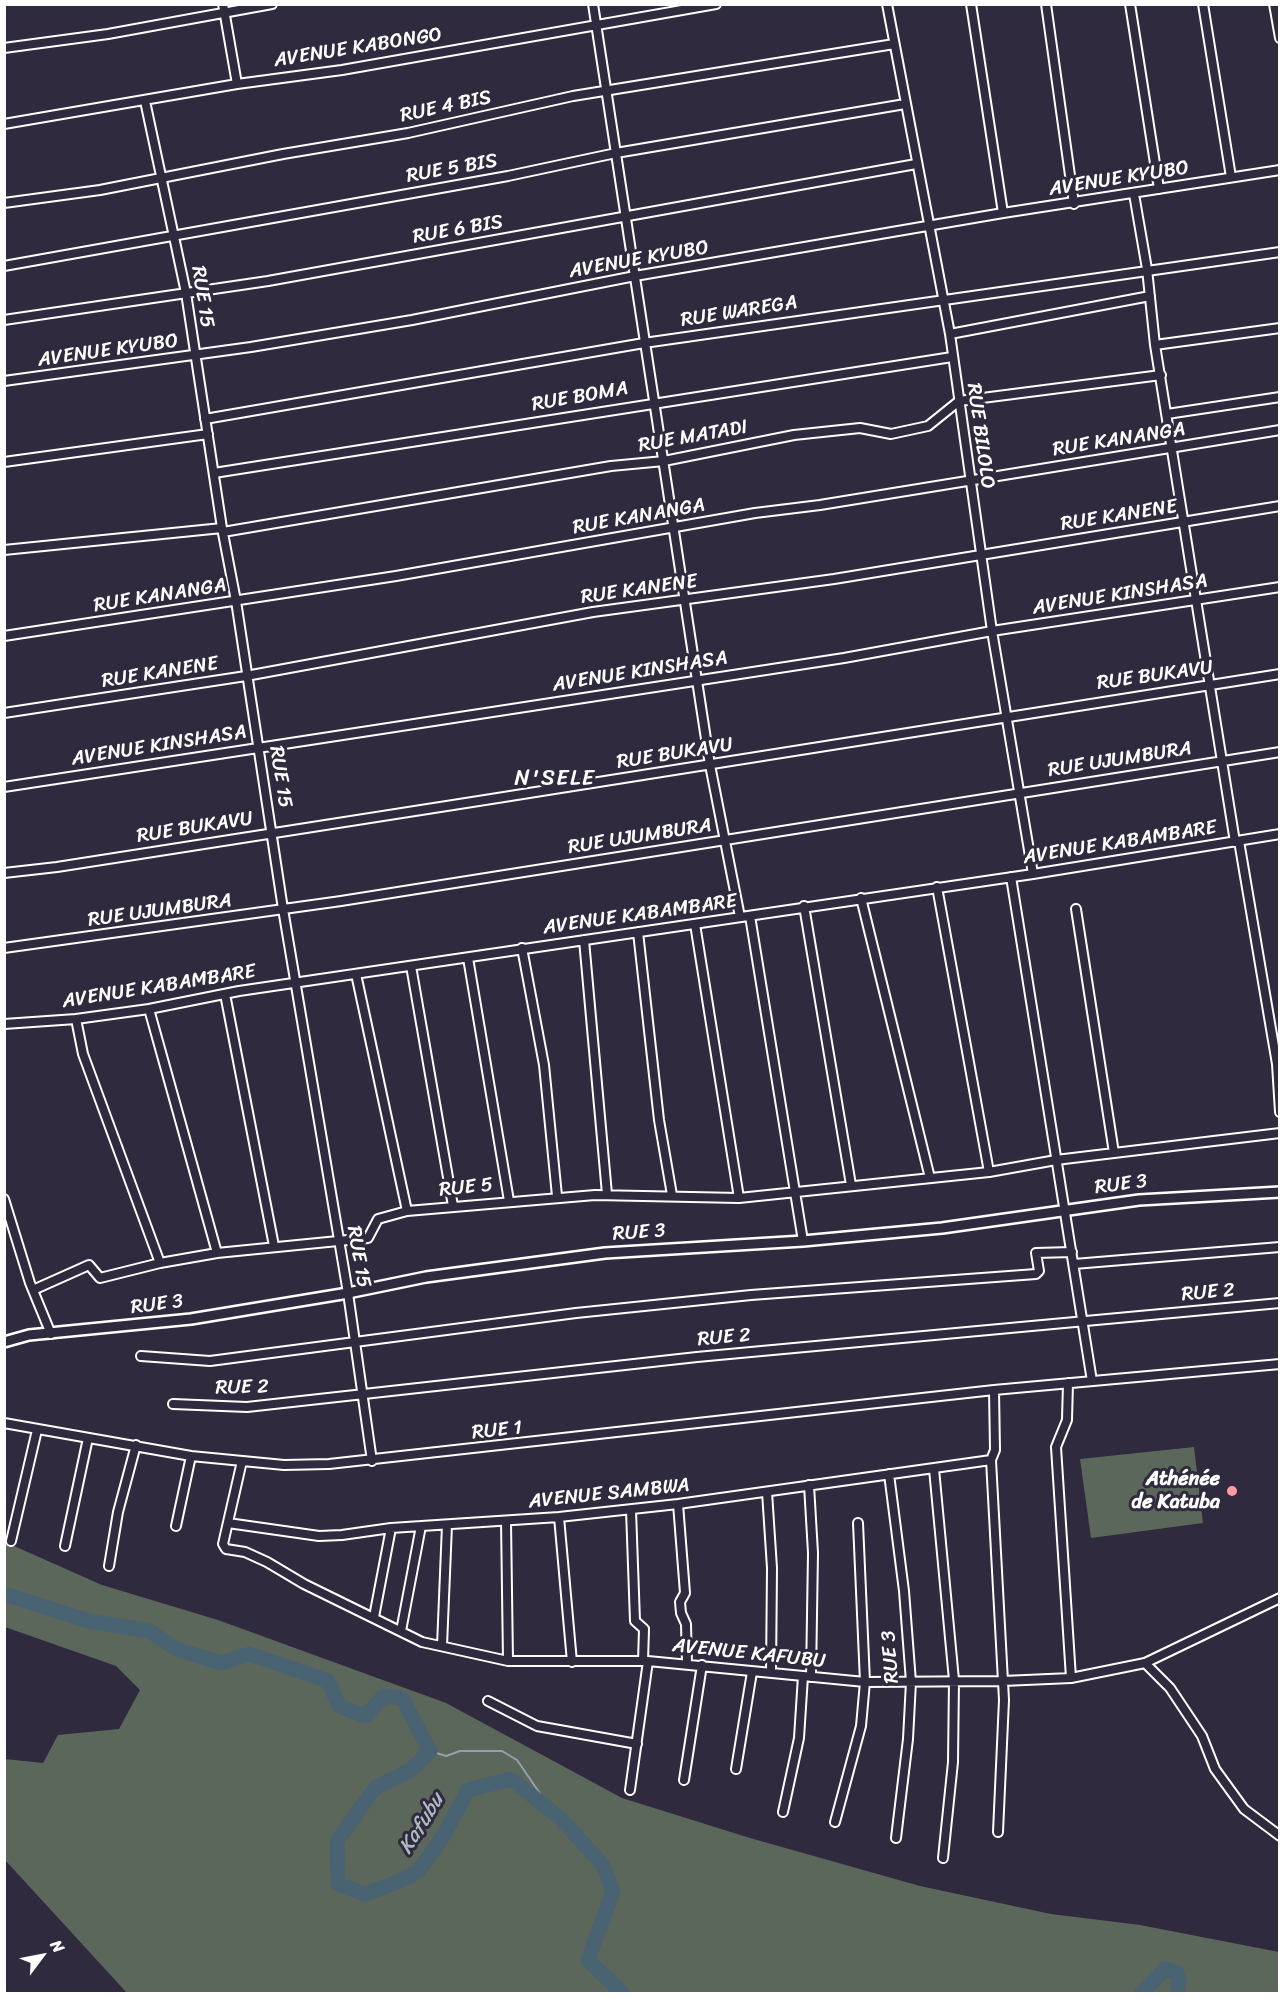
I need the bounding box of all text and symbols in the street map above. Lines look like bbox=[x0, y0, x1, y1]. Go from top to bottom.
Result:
street label: AVENUE KABONGO bbox=[272, 23, 444, 73]
street label: RUE 4 BIS bbox=[398, 86, 494, 128]
street label: RUE 5 BIS bbox=[405, 149, 499, 189]
street label: AVENUE KYUBO bbox=[1047, 156, 1191, 202]
street label: RUE 6 BIS bbox=[411, 210, 505, 250]
street label: AVENUE KYUBO bbox=[567, 236, 711, 284]
street label: RUE 15 bbox=[185, 264, 219, 330]
street label: RUE WAREGA bbox=[679, 291, 799, 333]
street label: AVENUE KYUBO bbox=[36, 329, 180, 373]
street label: RUE BOMA bbox=[530, 377, 630, 417]
street label: RUE BILOLO bbox=[961, 382, 999, 490]
street label: RUE MATADI bbox=[637, 416, 749, 458]
street label: RUE KANANGA bbox=[1051, 418, 1187, 462]
street label: RUE KANANGA bbox=[571, 494, 707, 540]
street label: RUE KANENE bbox=[1059, 495, 1179, 537]
street label: AVENUE KINSHASA bbox=[1031, 569, 1209, 621]
street label: RUE KANENE bbox=[579, 570, 699, 610]
street label: RUE KANANGA bbox=[92, 574, 228, 618]
street label: AVENUE KINSHASA bbox=[551, 646, 729, 698]
street label: RUE KANENE bbox=[100, 652, 220, 694]
street label: RUE BUKAVU bbox=[1095, 656, 1215, 696]
street label: AVENUE KINSHASA bbox=[70, 720, 248, 772]
street label: RUE BUKAVU bbox=[615, 733, 735, 775]
street label: RUE UJUMBURA bbox=[1046, 737, 1194, 783]
street label: RUE 15 bbox=[263, 744, 297, 810]
district label: N'SELE bbox=[515, 766, 595, 792]
street label: RUE BUKAVU bbox=[135, 807, 255, 849]
street label: RUE UJUMBURA bbox=[566, 814, 714, 860]
street label: AVENUE KABAMBARE bbox=[1022, 816, 1218, 870]
street label: RUE UJUMBURA bbox=[86, 889, 234, 933]
street label: AVENUE KABAMBARE bbox=[542, 890, 738, 940]
street label: AVENUE KABAMBARE bbox=[61, 960, 257, 1014]
street label: RUE 3 bbox=[1093, 1170, 1149, 1200]
street label: RUE 5 bbox=[438, 1173, 494, 1203]
street label: RUE 3 bbox=[612, 1219, 666, 1247]
street label: RUE 15 bbox=[341, 1224, 375, 1290]
street label: RUE 2 bbox=[1180, 1279, 1236, 1307]
street label: RUE 3 bbox=[129, 1290, 185, 1320]
street label: RUE 2 bbox=[696, 1324, 752, 1352]
street label: RUE 2 bbox=[215, 1376, 269, 1400]
street label: RUE 1 bbox=[471, 1416, 523, 1446]
place label: Athénée de Katuba bbox=[1132, 1468, 1220, 1515]
street label: AVENUE SAMBWA bbox=[527, 1474, 691, 1514]
marker: Athénée de Katuba bbox=[1225, 1484, 1239, 1498]
street label: RUE 3 bbox=[877, 1630, 905, 1684]
street label: AVENUE KAFUBU bbox=[671, 1634, 827, 1674]
water label: Kafubu bbox=[394, 1789, 450, 1859]
north arrow bbox=[12, 1926, 72, 1986]
text: N bbox=[42, 1934, 73, 1959]

